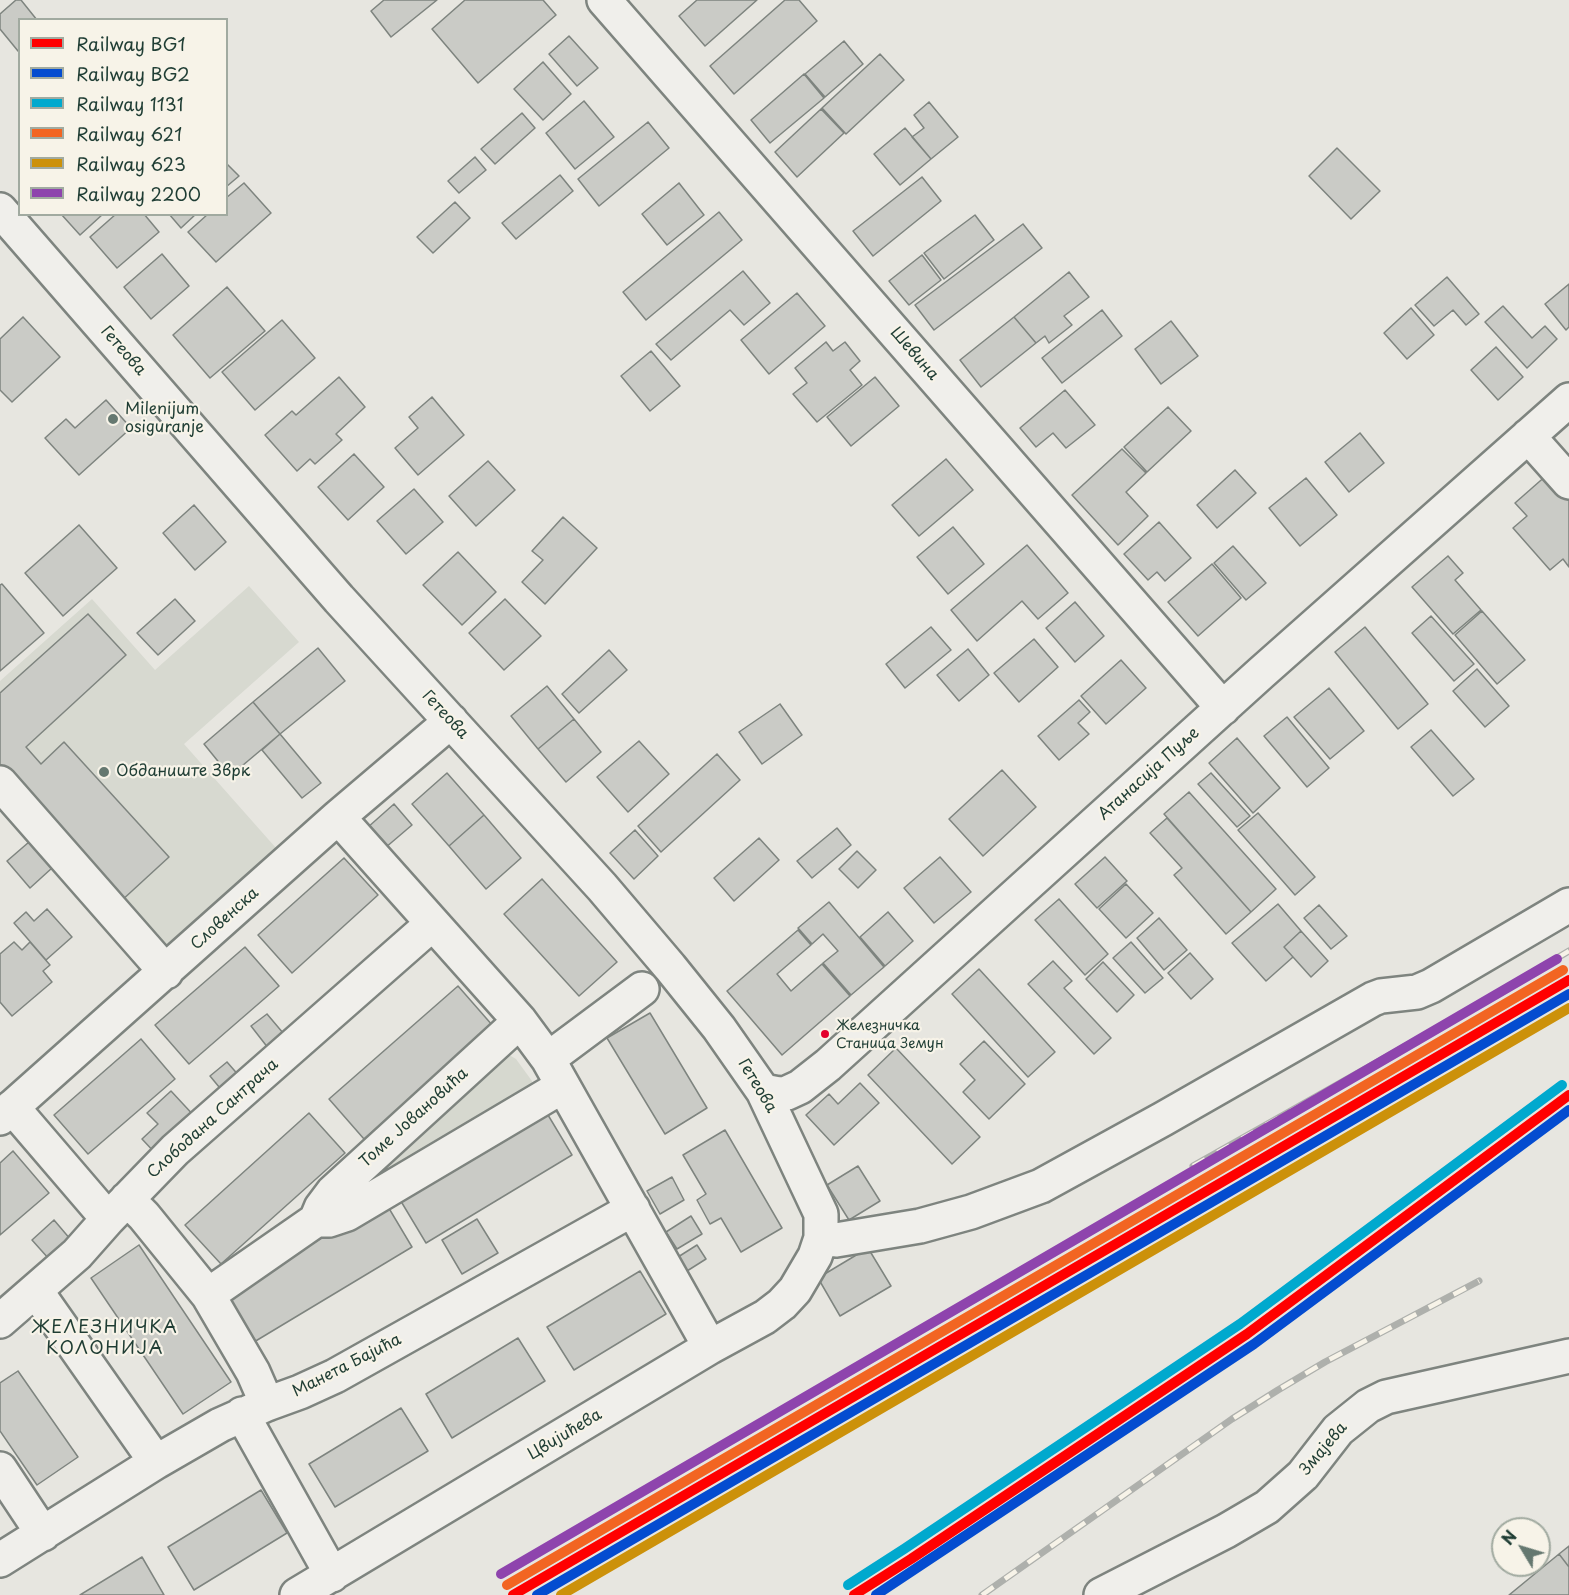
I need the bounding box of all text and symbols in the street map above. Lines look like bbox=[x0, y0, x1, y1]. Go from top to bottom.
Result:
legend bbox=[18, 18, 228, 216]
text: Railway BG1 bbox=[76, 30, 186, 57]
text: Railway BG2 bbox=[76, 60, 190, 87]
text: Railway 1131 bbox=[76, 90, 184, 117]
text: Railway 621 bbox=[76, 120, 182, 147]
text: Railway 623 bbox=[76, 150, 186, 177]
text: Railway 2200 bbox=[76, 180, 201, 207]
street label: Гетеова bbox=[96, 322, 150, 380]
street label: Шевина bbox=[886, 323, 942, 385]
place label: Milenijum osiguranje bbox=[125, 400, 204, 438]
marker: Milenijum osiguranje bbox=[106, 412, 120, 426]
street label: Гетеова bbox=[418, 687, 472, 743]
street label: Атанасија Пуље bbox=[1094, 724, 1204, 824]
place label: Обданиште Зврк bbox=[116, 762, 250, 782]
marker: Обданиште Зврк bbox=[97, 765, 111, 779]
street label: Словенска bbox=[187, 884, 263, 954]
place label: Железничка Станица Земун bbox=[836, 1018, 944, 1050]
marker: Железничка Станица Земун bbox=[819, 1028, 831, 1040]
street label: Слободана Сантрача bbox=[144, 1055, 282, 1183]
street label: Гетеова bbox=[733, 1056, 781, 1116]
street label: Томе Јовановића bbox=[356, 1064, 472, 1172]
district label: ЖЕЛЕЗНИЧКА КОЛОНИЈА bbox=[33, 1317, 177, 1360]
street label: Манета Бајића bbox=[289, 1330, 405, 1402]
street label: Цвијићева bbox=[525, 1405, 605, 1465]
street label: Змајева bbox=[1296, 1419, 1352, 1479]
north arrow bbox=[1491, 1517, 1551, 1577]
text: N bbox=[1495, 1525, 1522, 1550]

